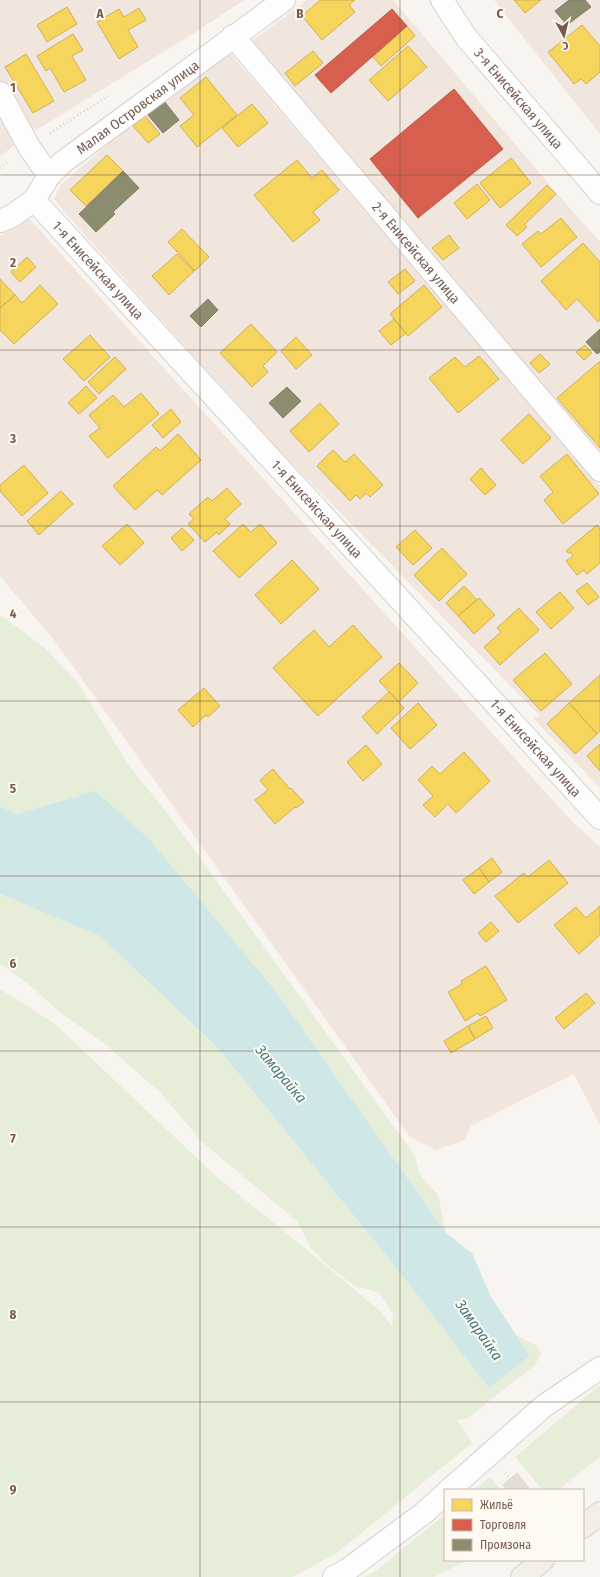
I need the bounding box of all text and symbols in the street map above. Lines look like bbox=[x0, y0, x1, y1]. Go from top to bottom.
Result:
text: A bbox=[95, 6, 104, 21]
text: B bbox=[296, 6, 304, 21]
text: C bbox=[497, 6, 504, 21]
north arrow bbox=[544, 16, 584, 56]
text: С bbox=[561, 39, 569, 52]
street label: 3-я Енисейская улица bbox=[471, 44, 567, 152]
street label: Малая Островская улица bbox=[73, 56, 203, 158]
text: 1 bbox=[10, 80, 16, 95]
street label: 2-я Енисейская улица bbox=[369, 199, 464, 307]
street label: 1-я Енисейская улица bbox=[49, 218, 147, 323]
text: 2 bbox=[9, 255, 16, 270]
text: 3 bbox=[9, 431, 16, 446]
street label: 1-я Енисейская улица bbox=[268, 456, 366, 562]
text: 4 bbox=[10, 606, 17, 621]
street label: 1-я Енисейская улица bbox=[487, 695, 585, 801]
text: 5 bbox=[10, 781, 16, 796]
text: 6 bbox=[10, 956, 17, 971]
water label: Замарайка bbox=[251, 1041, 311, 1107]
text: 7 bbox=[10, 1131, 16, 1146]
water label: Замарайка bbox=[451, 1295, 507, 1364]
text: 8 bbox=[10, 1307, 17, 1322]
text: 9 bbox=[10, 1482, 17, 1497]
legend bbox=[444, 1489, 584, 1561]
text: Жильё bbox=[480, 1498, 513, 1512]
text: Торговля bbox=[480, 1518, 526, 1532]
text: Промзона bbox=[480, 1538, 531, 1552]

